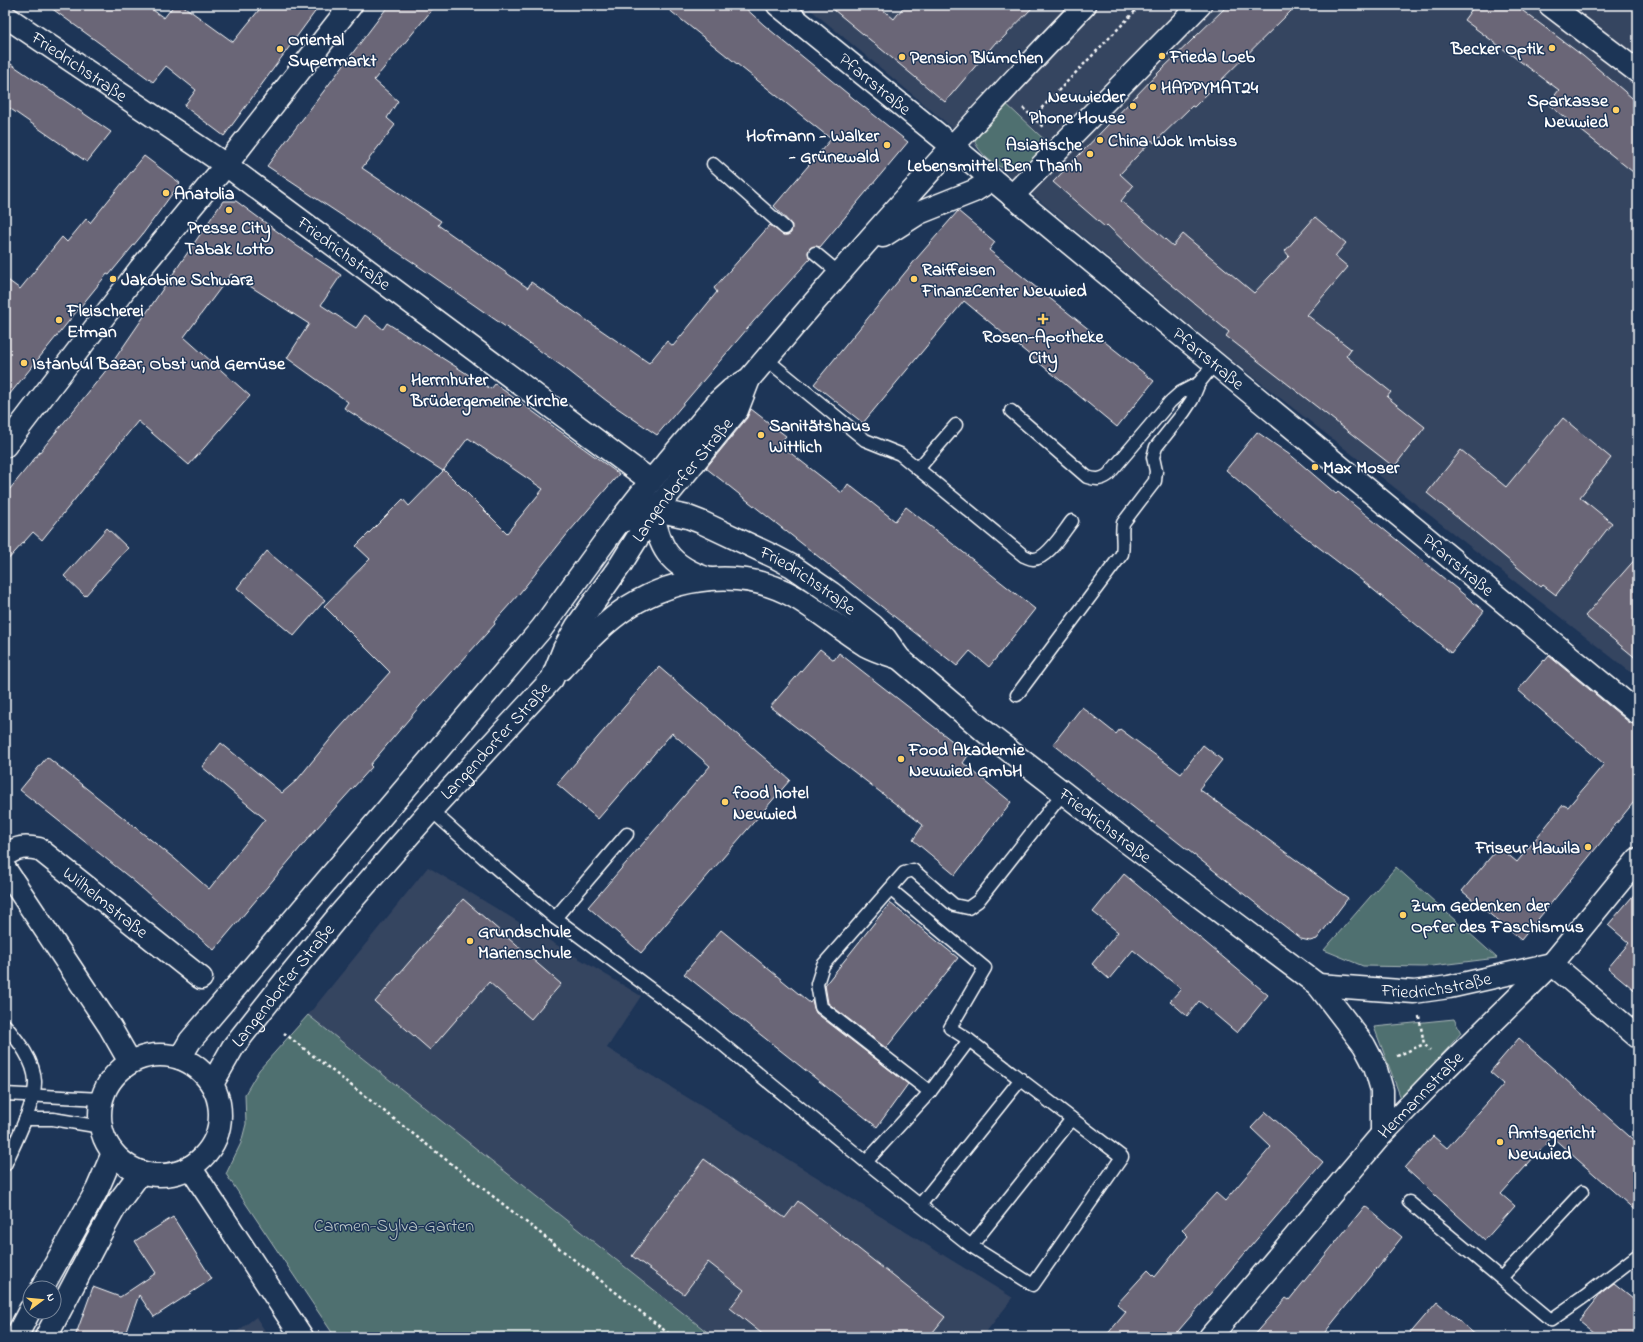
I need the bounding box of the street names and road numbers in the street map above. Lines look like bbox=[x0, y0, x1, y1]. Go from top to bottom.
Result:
street label: Friedrichstraße bbox=[24, 26, 132, 110]
street label: Pfarrstraße bbox=[832, 48, 916, 123]
street label: Friedrichstraße bbox=[290, 211, 396, 299]
street label: Pfarrstraße bbox=[1166, 322, 1250, 398]
street label: Langendorfer Straße bbox=[627, 412, 741, 548]
street label: Pfarrstraße bbox=[1415, 528, 1500, 604]
street label: Friedrichstraße bbox=[754, 540, 861, 623]
street label: Langendorfer Straße bbox=[435, 676, 559, 807]
street label: Friedrichstraße bbox=[1052, 782, 1157, 871]
street label: Wilhelmstraße bbox=[56, 862, 154, 946]
street label: Langendorfer Straße bbox=[226, 918, 343, 1054]
street label: Friedrichstraße bbox=[1379, 967, 1495, 1007]
street label: Hermannstraße bbox=[1373, 1046, 1471, 1146]

